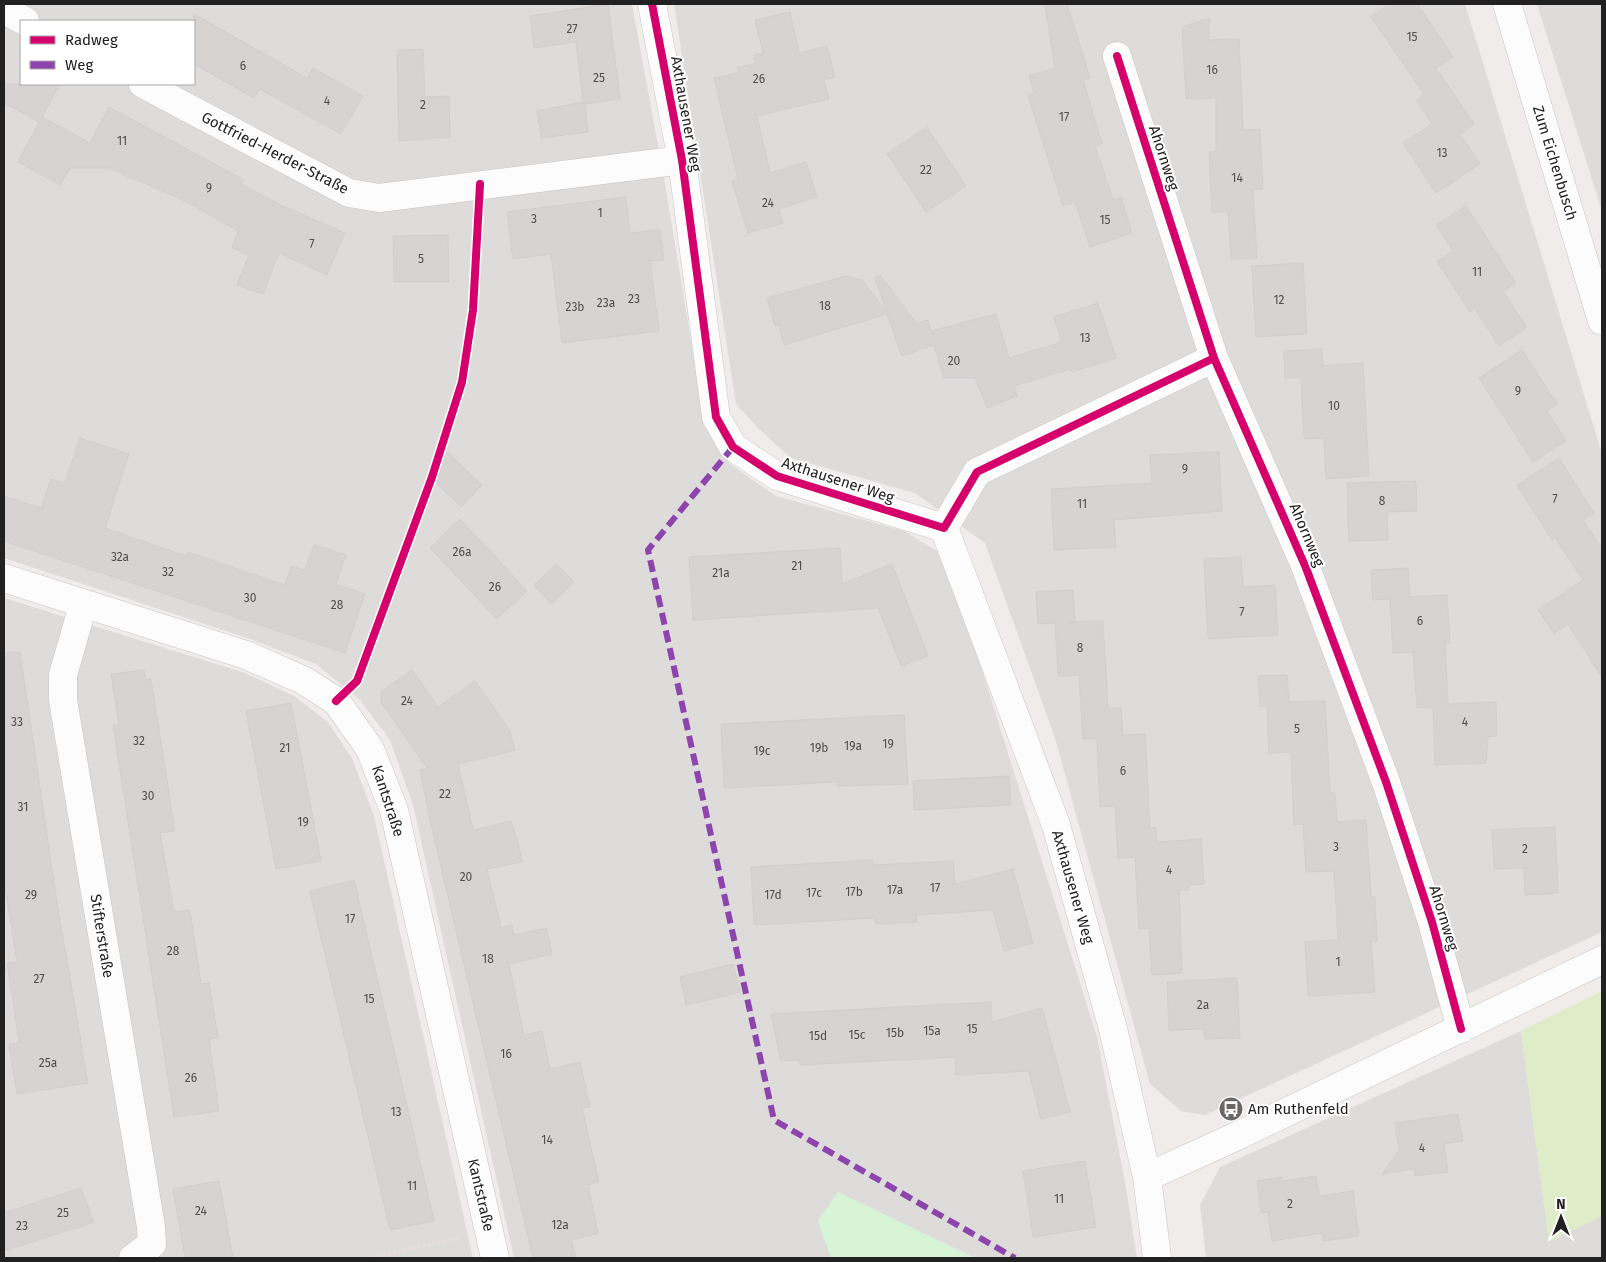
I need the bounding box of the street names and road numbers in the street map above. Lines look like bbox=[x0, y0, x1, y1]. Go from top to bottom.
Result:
street label: Axthausener Weg bbox=[667, 55, 705, 173]
street label: Zum Eichenbusch bbox=[1529, 104, 1581, 222]
street label: Gottfried-Herder-Straße bbox=[198, 108, 352, 198]
street label: Ahornweg bbox=[1145, 123, 1183, 193]
street label: Axthausener Weg bbox=[780, 453, 897, 507]
street label: Ahornweg bbox=[1286, 500, 1329, 570]
street label: Kantstraße bbox=[368, 763, 408, 839]
street label: Axthausener Weg bbox=[1048, 828, 1098, 946]
street label: Ahornweg bbox=[1426, 883, 1463, 953]
street label: Stifterstraße bbox=[86, 893, 118, 979]
street label: Kantstraße bbox=[464, 1157, 498, 1233]

